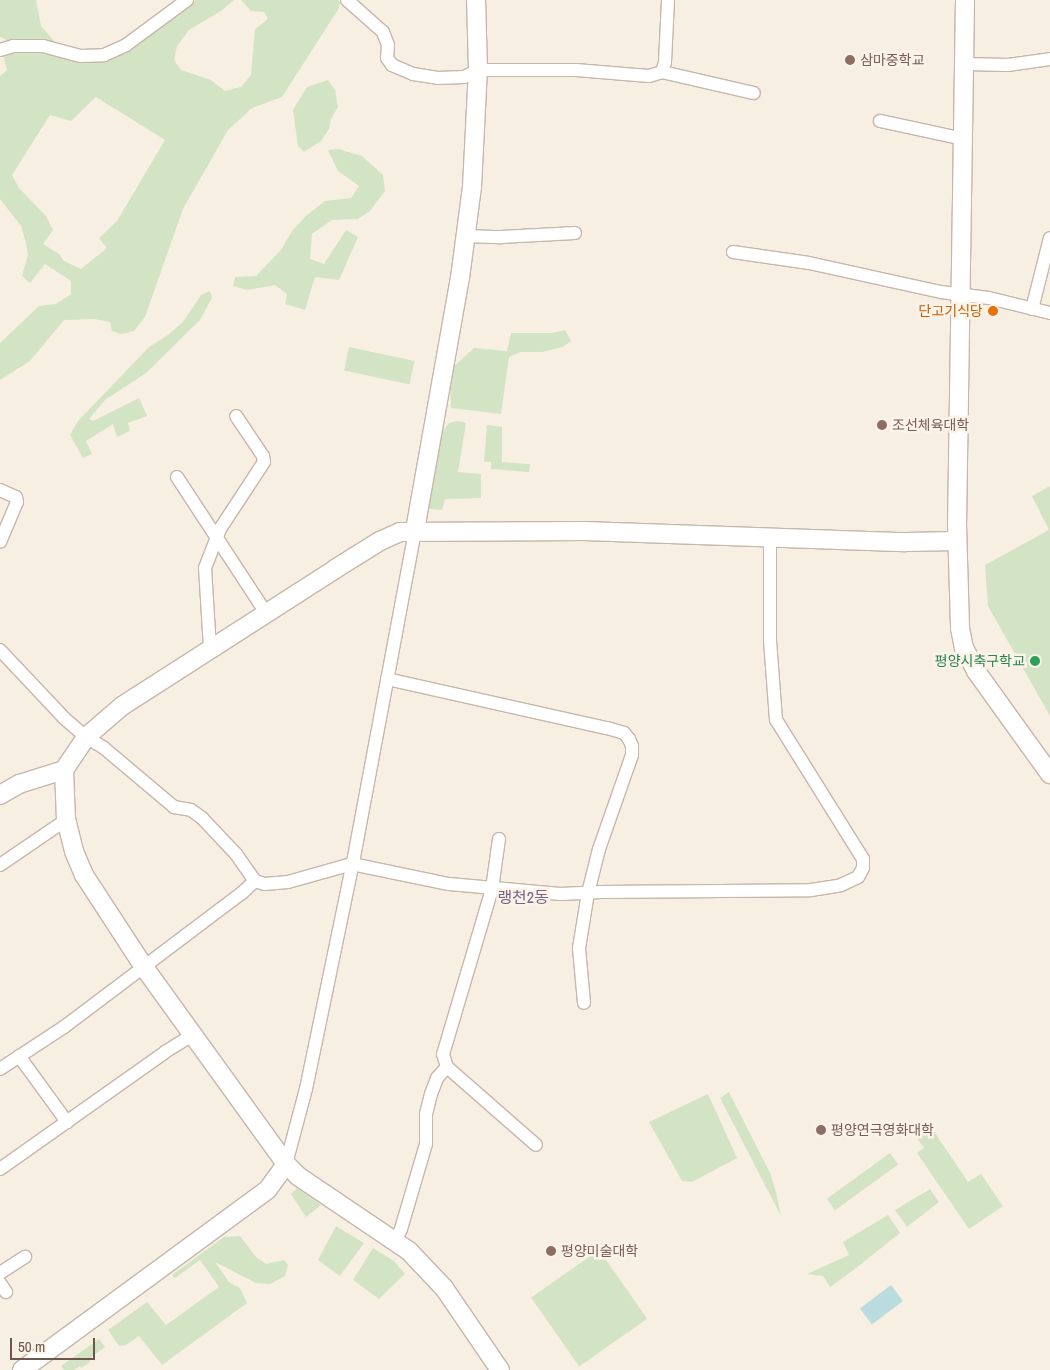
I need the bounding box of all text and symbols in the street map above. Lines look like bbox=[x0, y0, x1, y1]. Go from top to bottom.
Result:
place label: 삼마중학교 bbox=[860, 52, 924, 68]
marker: 삼마중학교 bbox=[844, 54, 856, 66]
place label: 단고기식당 bbox=[919, 303, 983, 319]
marker: 단고기식당 bbox=[987, 305, 999, 317]
place label: 조선체육대학 bbox=[892, 417, 969, 433]
marker: 조선체육대학 bbox=[876, 419, 888, 431]
place label: 평양시축구학교 bbox=[935, 653, 1025, 669]
marker: 평양시축구학교 bbox=[1029, 655, 1041, 667]
district label: 랭천2동 bbox=[497, 887, 549, 907]
place label: 평양연극영화대학 bbox=[831, 1122, 934, 1138]
marker: 평양연극영화대학 bbox=[815, 1124, 827, 1136]
place label: 평양미술대학 bbox=[561, 1243, 638, 1259]
marker: 평양미술대학 bbox=[545, 1245, 557, 1257]
scale bar bbox=[12, 1328, 98, 1360]
text: 50 m bbox=[18, 1336, 45, 1357]

